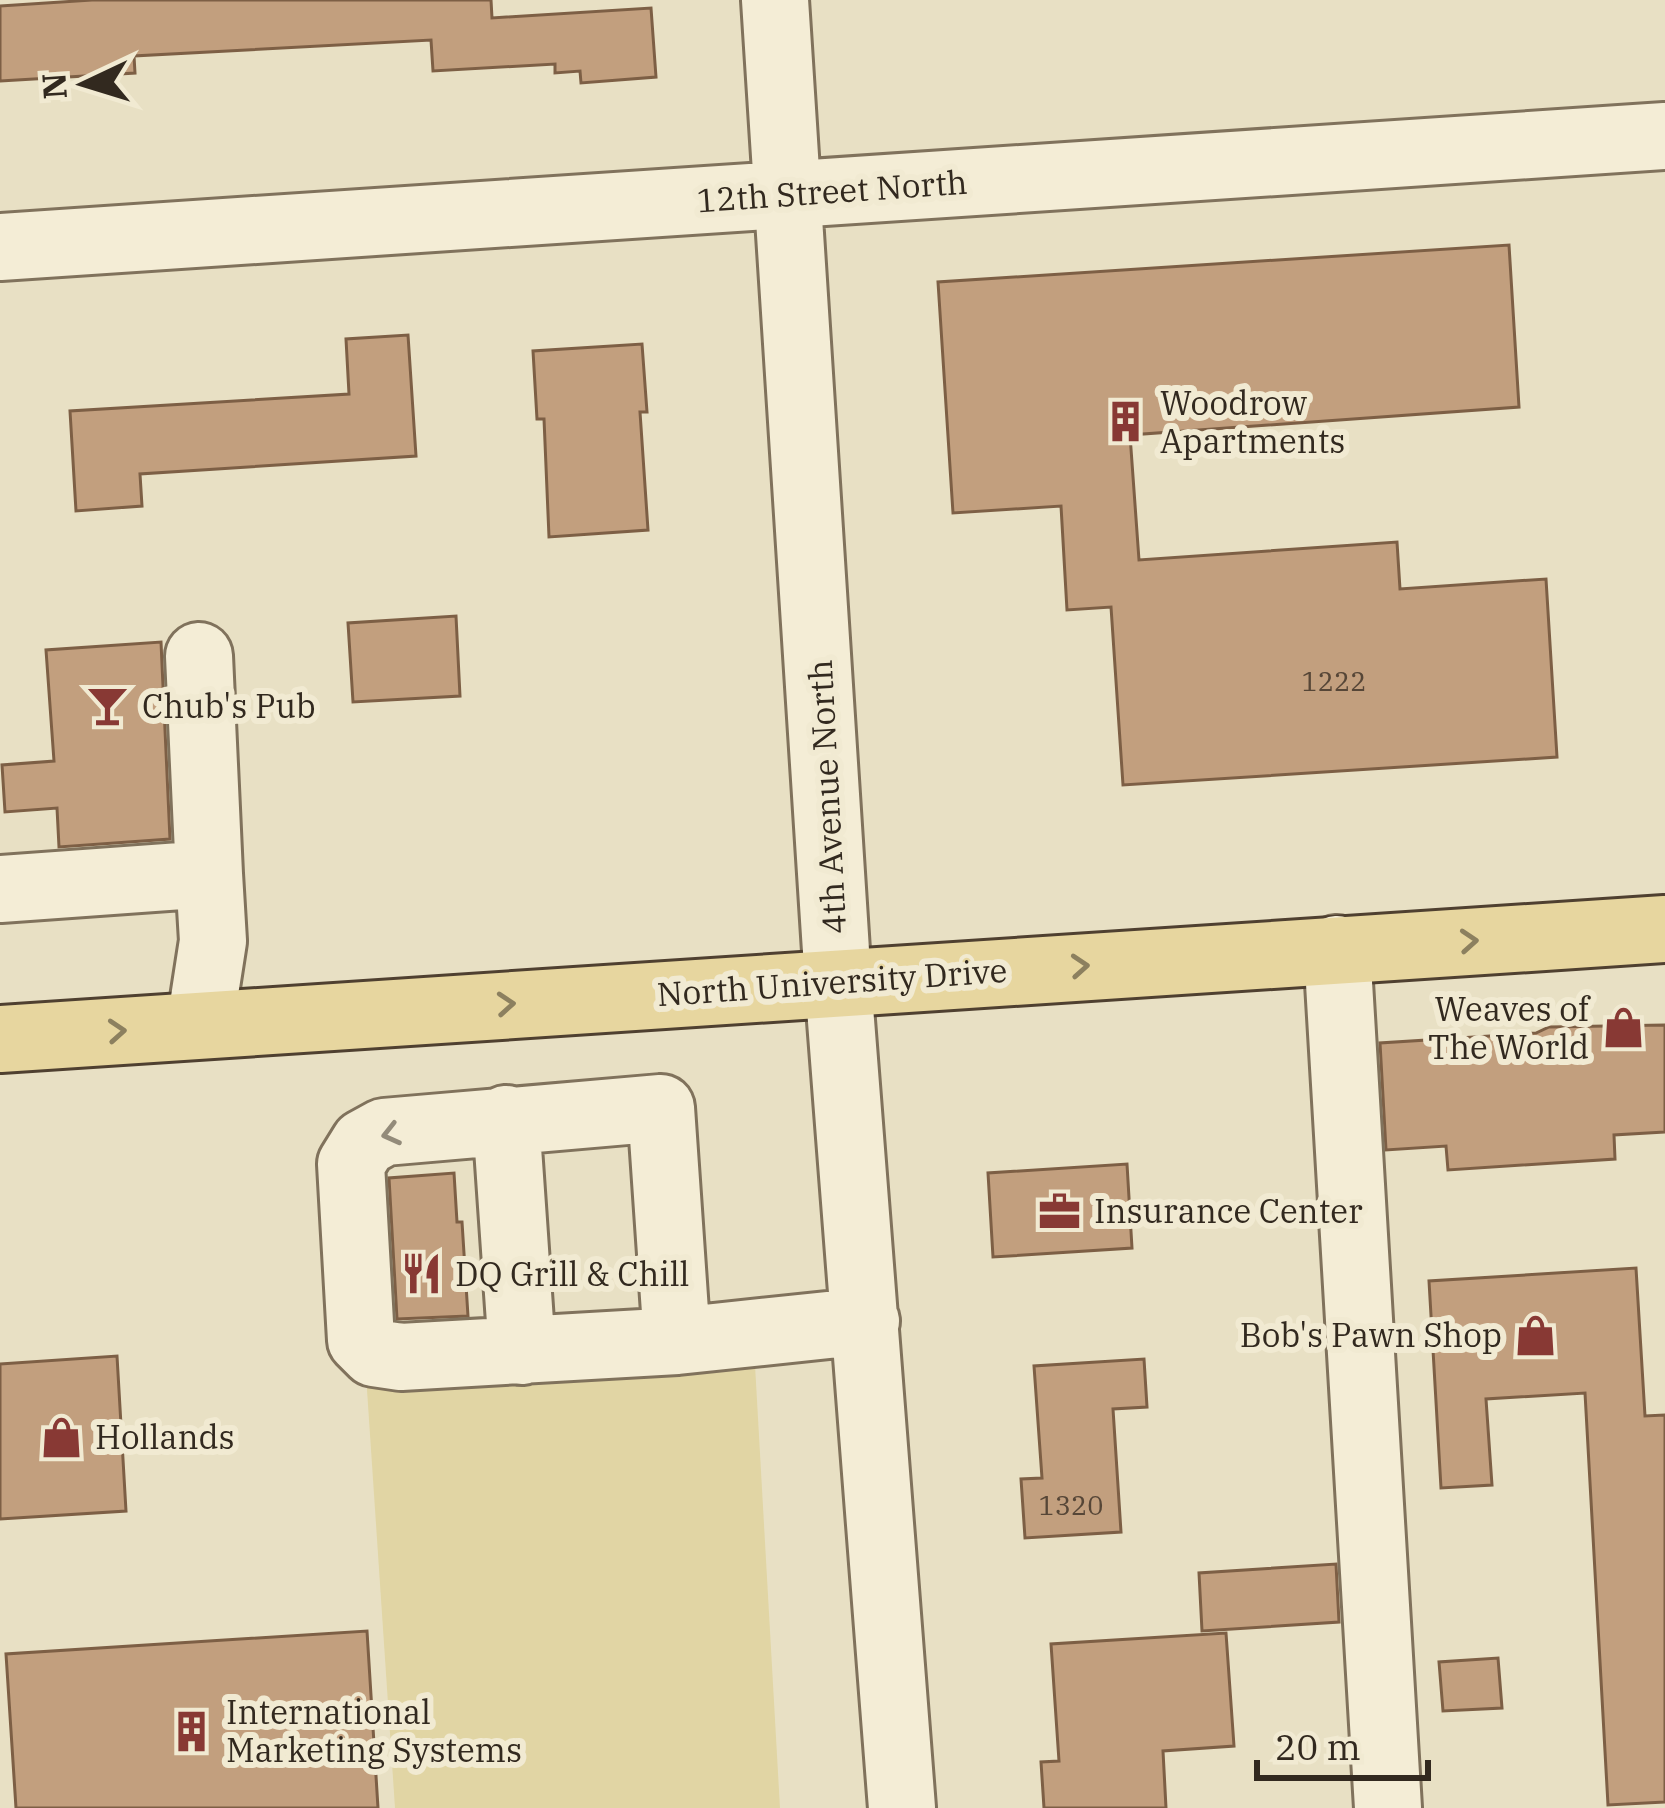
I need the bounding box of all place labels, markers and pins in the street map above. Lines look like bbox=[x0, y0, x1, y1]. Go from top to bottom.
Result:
place label: Woodrow Apartments bbox=[1160, 381, 1345, 462]
building icon: Woodrow Apartments bbox=[1103, 399, 1149, 445]
bar icon: Chub's Pub bbox=[85, 683, 131, 729]
place label: Chub's Pub bbox=[142, 684, 316, 727]
place label: Weaves of The World bbox=[1428, 987, 1592, 1068]
shop icon: Weaves of The World bbox=[1600, 1005, 1646, 1051]
office icon: Insurance Center bbox=[1037, 1188, 1083, 1234]
place label: Insurance Center bbox=[1094, 1189, 1363, 1232]
restaurant icon: DQ Grill & Chill bbox=[398, 1251, 444, 1297]
place label: DQ Grill & Chill bbox=[455, 1252, 689, 1295]
shop icon: Bob's Pawn Shop bbox=[1513, 1312, 1559, 1358]
place label: Bob's Pawn Shop bbox=[1240, 1313, 1502, 1356]
shop icon: Hollands bbox=[38, 1414, 84, 1460]
place label: Hollands bbox=[95, 1415, 235, 1458]
place label: International Marketing Systems bbox=[226, 1690, 522, 1771]
building icon: International Marketing Systems bbox=[169, 1708, 215, 1754]

